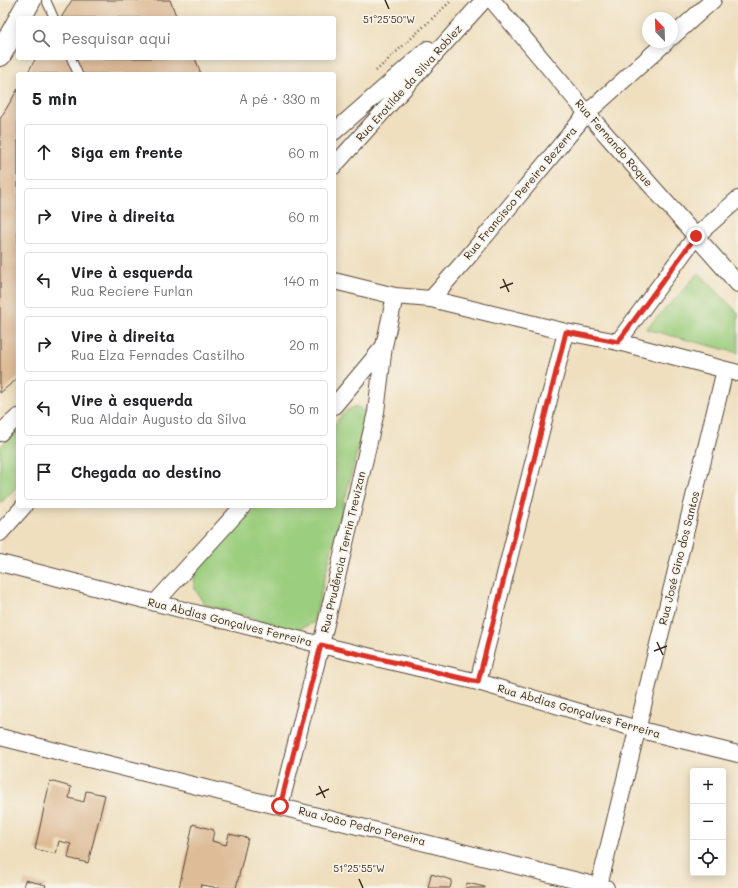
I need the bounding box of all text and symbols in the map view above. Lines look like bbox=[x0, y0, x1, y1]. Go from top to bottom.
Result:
text: 51°25'50"W bbox=[363, 12, 415, 26]
north arrow bbox=[642, 12, 678, 48]
search box bbox=[16, 16, 336, 60]
street label: Rua Erotilde da Silva Roblez bbox=[352, 21, 465, 144]
icon: search bbox=[30, 27, 52, 49]
text: Pesquisar aqui bbox=[62, 28, 171, 48]
text: 5 min bbox=[32, 87, 77, 109]
text: A pé · 330 m bbox=[239, 90, 320, 107]
street label: Rua Fernando Roque bbox=[572, 96, 657, 190]
street label: Rua Francisco Pereira Bezerra bbox=[459, 123, 580, 262]
icon: ahead bbox=[33, 141, 55, 163]
text: Siga em frente bbox=[71, 142, 183, 162]
text: 60 m bbox=[289, 144, 319, 161]
icon: right bbox=[33, 205, 55, 227]
text: Vire à direita bbox=[71, 206, 175, 226]
text: 60 m bbox=[289, 208, 319, 225]
route end bbox=[687, 227, 705, 245]
text: Vire à esquerda bbox=[71, 262, 193, 282]
icon: left bbox=[33, 269, 55, 291]
text: 140 m bbox=[283, 272, 319, 289]
text: Rua Reciere Furlan bbox=[71, 282, 193, 299]
text: Vire à direita bbox=[71, 326, 175, 346]
icon: right bbox=[33, 333, 55, 355]
text: 20 m bbox=[289, 336, 319, 353]
text: Rua Elza Fernades Castilho bbox=[71, 346, 245, 363]
text: Vire à esquerda bbox=[71, 390, 193, 410]
icon: left bbox=[33, 397, 55, 419]
text: 50 m bbox=[289, 400, 319, 417]
text: Rua Aldair Augusto da Silva bbox=[71, 410, 247, 427]
icon: arrive bbox=[33, 461, 55, 483]
text: Chegada ao destino bbox=[71, 462, 221, 482]
street label: Rua Prudência Terrin Trevizan bbox=[317, 470, 368, 634]
street label: Rua José Gino dos Santos bbox=[655, 489, 702, 626]
street label: Rua Abdias Gonçalves Ferreira bbox=[146, 594, 314, 649]
street label: Rua Abdias Gonçalves Ferreira bbox=[496, 680, 663, 741]
map controls bbox=[690, 768, 726, 876]
button: + bbox=[690, 768, 726, 804]
route start bbox=[271, 797, 289, 815]
street label: Rua João Pedro Pereira bbox=[297, 802, 427, 849]
button: − bbox=[690, 804, 726, 840]
button: locate bbox=[690, 840, 726, 876]
text: 51°25'55"W bbox=[333, 861, 385, 875]

